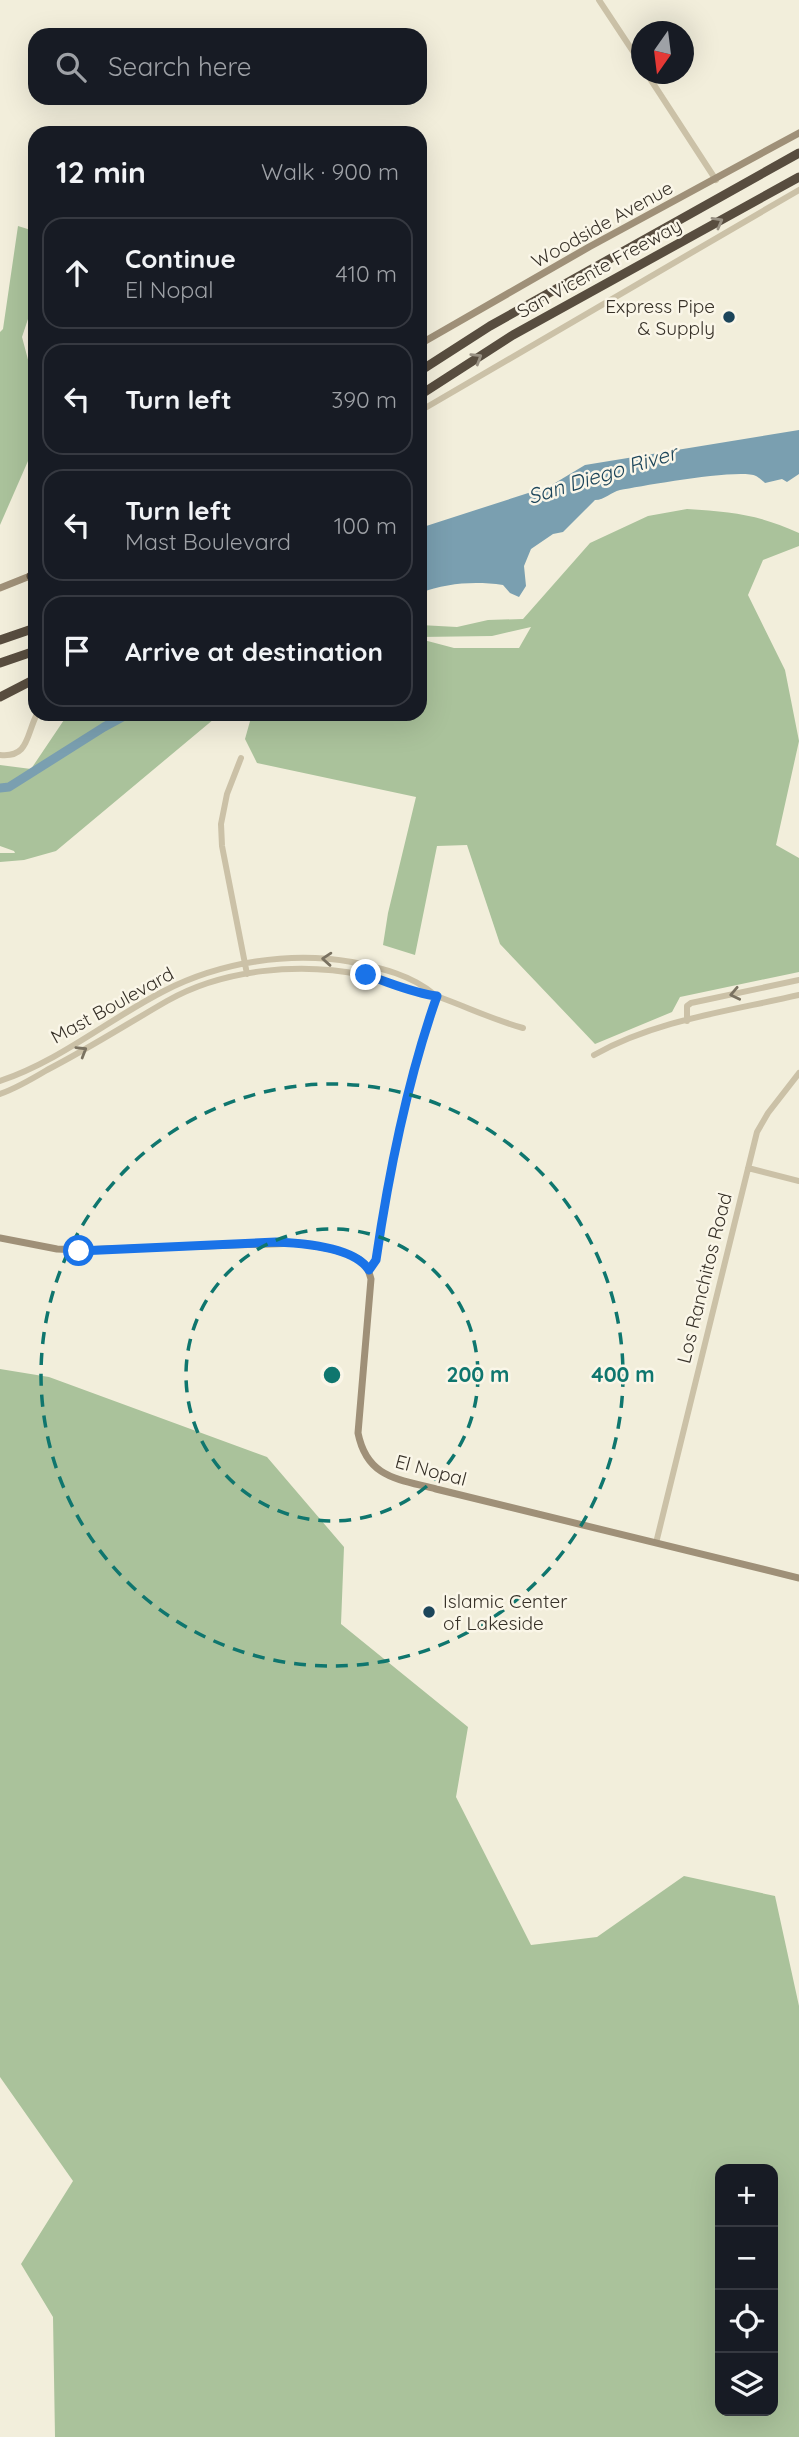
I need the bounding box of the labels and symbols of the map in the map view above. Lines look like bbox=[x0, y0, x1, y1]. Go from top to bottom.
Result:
north arrow bbox=[631, 21, 694, 84]
street label: Woodside Avenue bbox=[527, 175, 677, 273]
street label: San Vicente Freeway bbox=[512, 213, 686, 323]
one-way arrow bbox=[711, 217, 723, 230]
place label: Express Pipe & Supply bbox=[605, 294, 715, 340]
marker: Express Pipe & Supply bbox=[721, 309, 737, 325]
one-way arrow bbox=[470, 353, 483, 366]
water label: San Diego River bbox=[524, 438, 682, 509]
one-way arrow bbox=[322, 952, 333, 967]
route end bbox=[350, 959, 381, 990]
street label: Mast Boulevard bbox=[46, 961, 178, 1049]
one-way arrow bbox=[729, 985, 741, 1000]
one-way arrow bbox=[75, 1047, 88, 1060]
street label: Los Ranchitos Road bbox=[671, 1190, 737, 1366]
route start bbox=[63, 1235, 94, 1266]
text: 200 m bbox=[447, 1361, 509, 1387]
text: 400 m bbox=[591, 1361, 655, 1387]
centre of rings bbox=[320, 1363, 344, 1387]
street label: El Nopal bbox=[393, 1449, 469, 1491]
place label: Islamic Center of Lakeside bbox=[443, 1589, 568, 1635]
marker: Islamic Center of Lakeside bbox=[421, 1604, 437, 1620]

